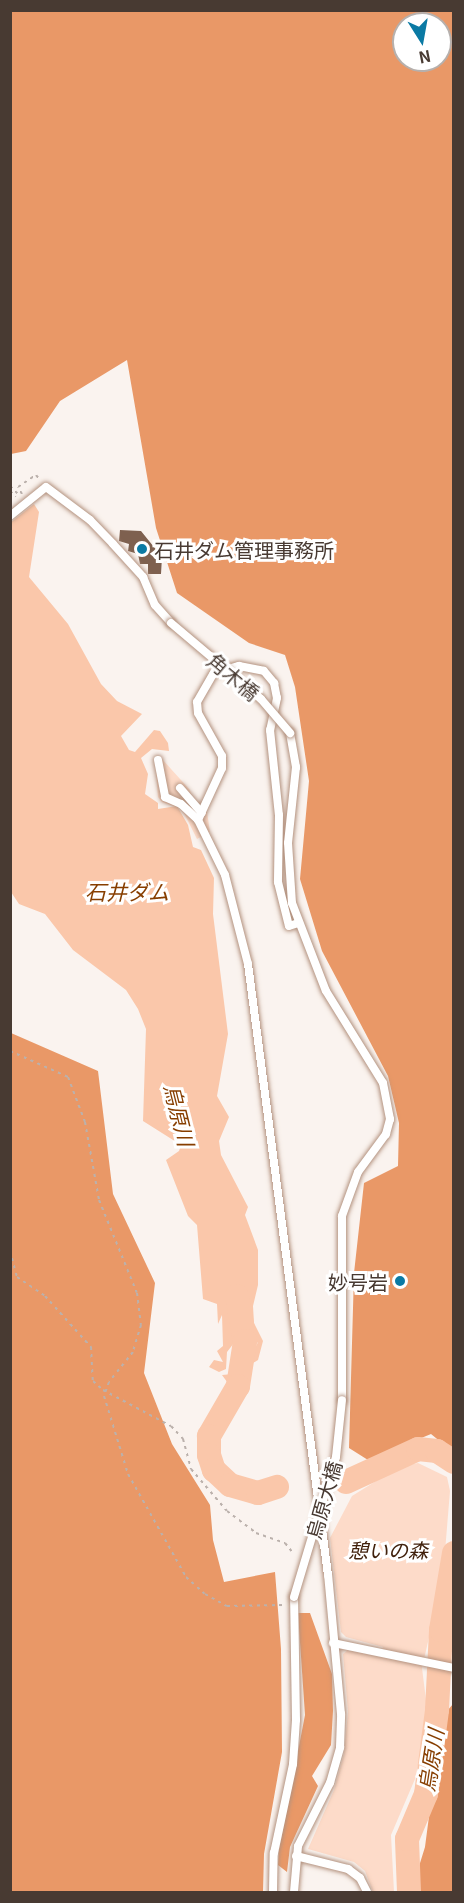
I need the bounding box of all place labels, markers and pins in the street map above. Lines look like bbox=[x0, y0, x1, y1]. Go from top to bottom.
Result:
place label: 石井ダム管理事務所 bbox=[154, 537, 334, 561]
marker: 石井ダム管理事務所 bbox=[135, 542, 149, 556]
place label: 妙号岩 bbox=[328, 1269, 388, 1293]
marker: 妙号岩 bbox=[393, 1274, 407, 1288]

